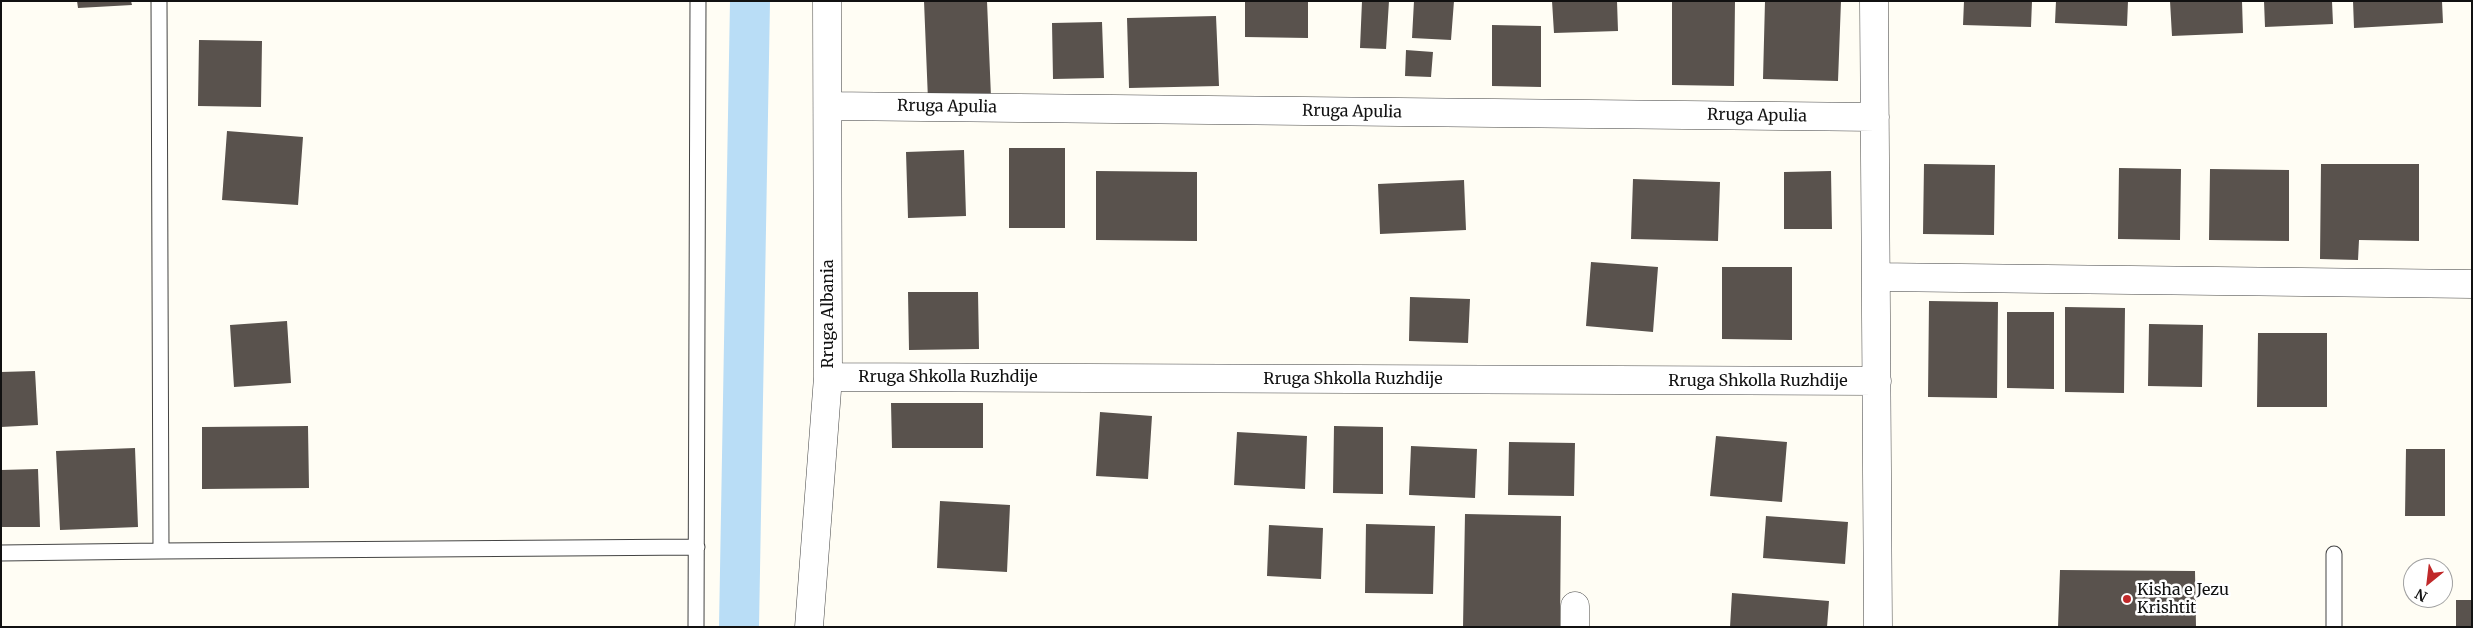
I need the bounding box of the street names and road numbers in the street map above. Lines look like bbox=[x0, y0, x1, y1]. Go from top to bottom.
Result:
street label: Rruga Apulia bbox=[897, 97, 997, 117]
street label: Rruga Apulia bbox=[1302, 102, 1402, 122]
street label: Rruga Apulia bbox=[1707, 106, 1807, 126]
street label: Rruga Albania bbox=[818, 259, 838, 369]
street label: Rruga Shkolla Ruzhdije bbox=[858, 367, 1038, 387]
street label: Rruga Shkolla Ruzhdije bbox=[1263, 369, 1443, 389]
street label: Rruga Shkolla Ruzhdije bbox=[1668, 371, 1848, 391]

